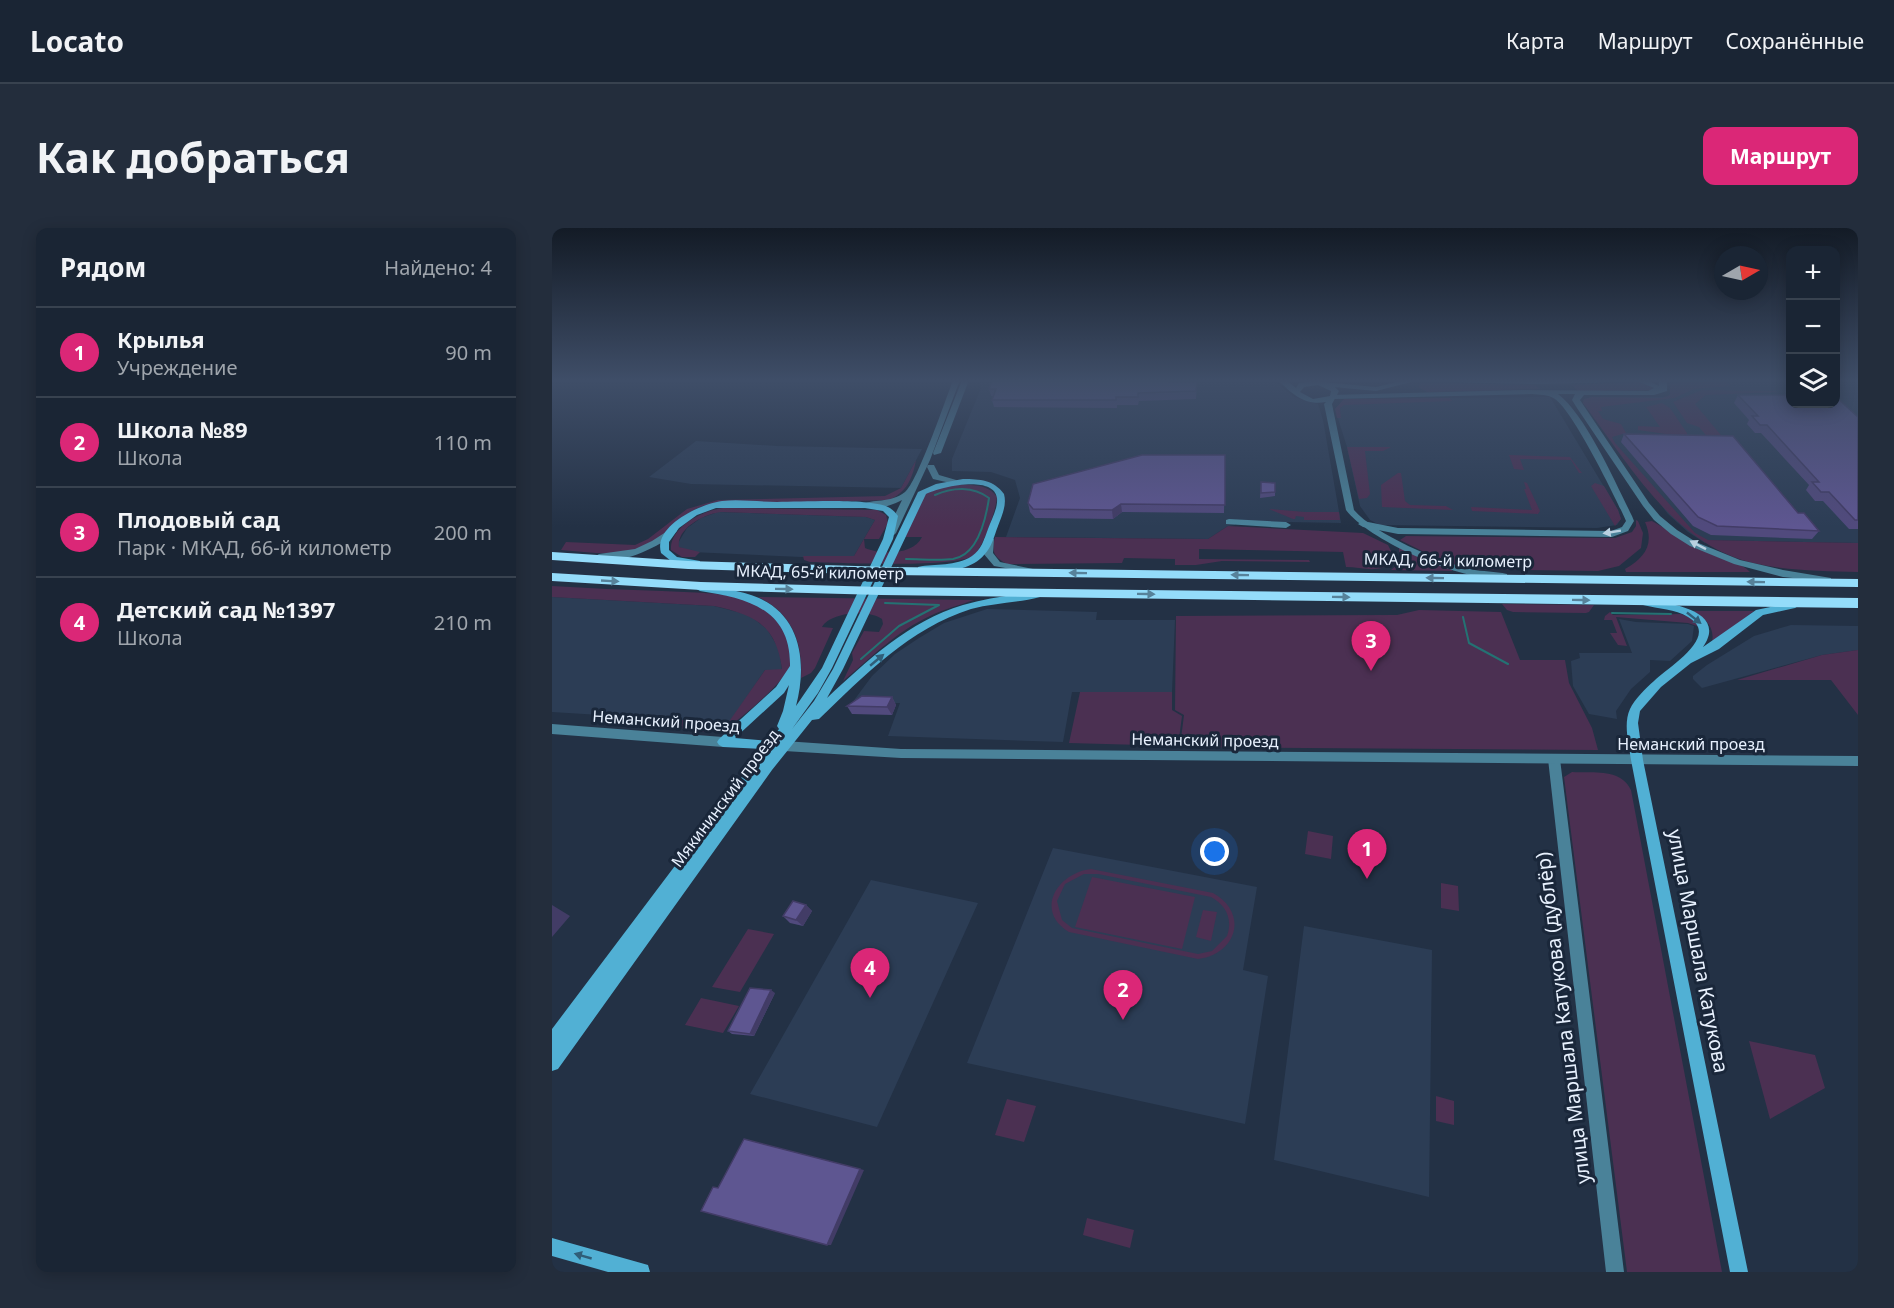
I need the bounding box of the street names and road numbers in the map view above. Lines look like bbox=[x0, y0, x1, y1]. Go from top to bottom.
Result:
street label: МКАД, 66-й километр bbox=[1364, 548, 1532, 572]
street label: МКАД, 65-й километр bbox=[736, 560, 904, 584]
street label: Неманский проезд bbox=[592, 705, 741, 737]
street label: Мякининский проезд bbox=[666, 724, 784, 871]
street label: Неманский проезд bbox=[1131, 728, 1279, 752]
street label: Неманский проезд bbox=[1617, 733, 1765, 755]
street label: улица Маршала Катукова bbox=[1662, 827, 1735, 1075]
street label: улица Маршала Катукова (дублёр) bbox=[1529, 851, 1596, 1185]

